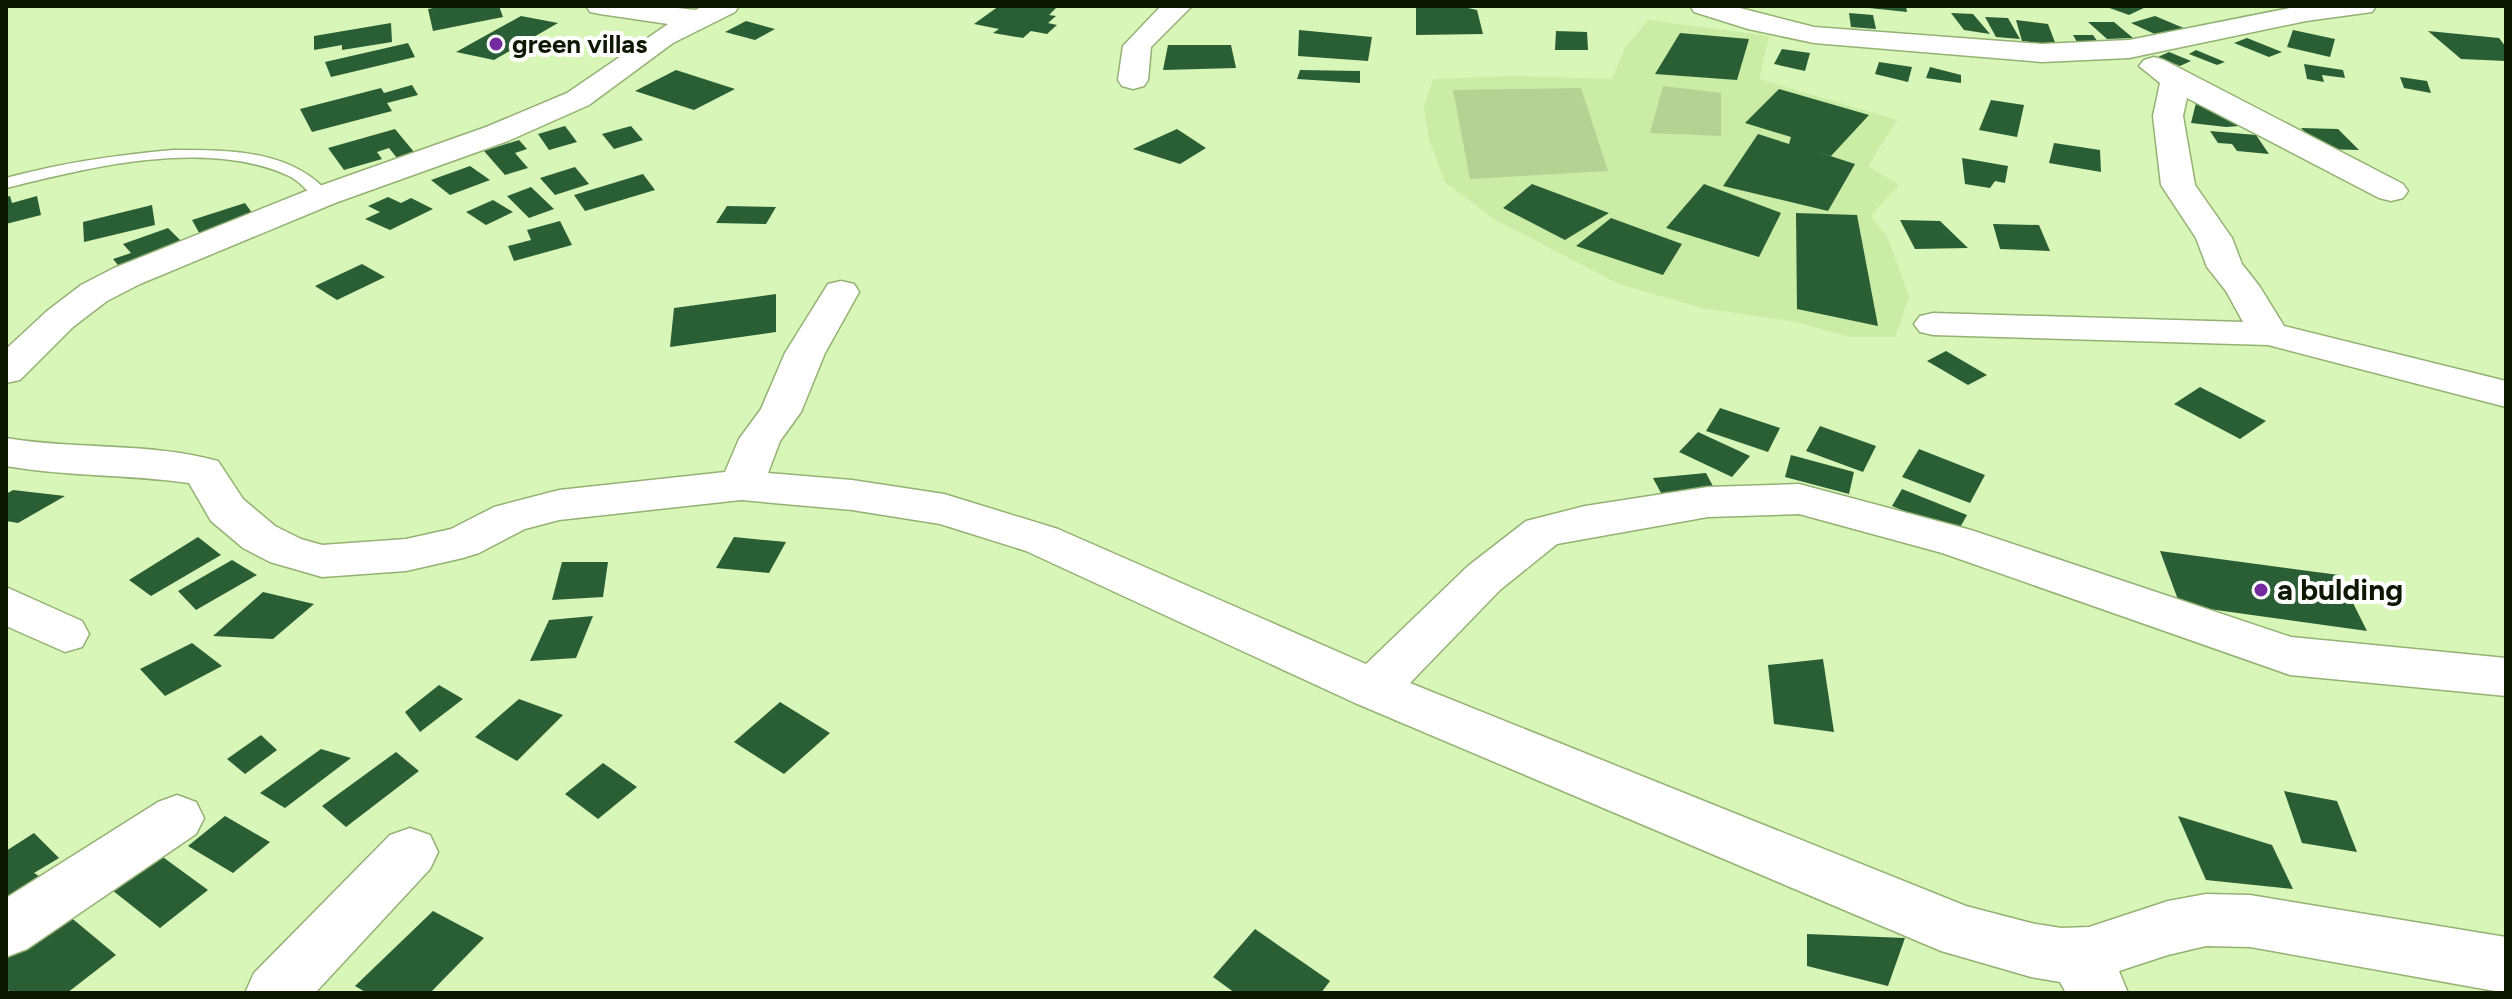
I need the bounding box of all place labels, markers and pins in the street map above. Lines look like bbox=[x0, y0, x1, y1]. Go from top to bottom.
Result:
place label: green villas bbox=[512, 28, 647, 60]
marker: green villas bbox=[487, 35, 505, 53]
place label: a bulding bbox=[2277, 571, 2403, 608]
marker: a bulding bbox=[2252, 581, 2270, 599]

